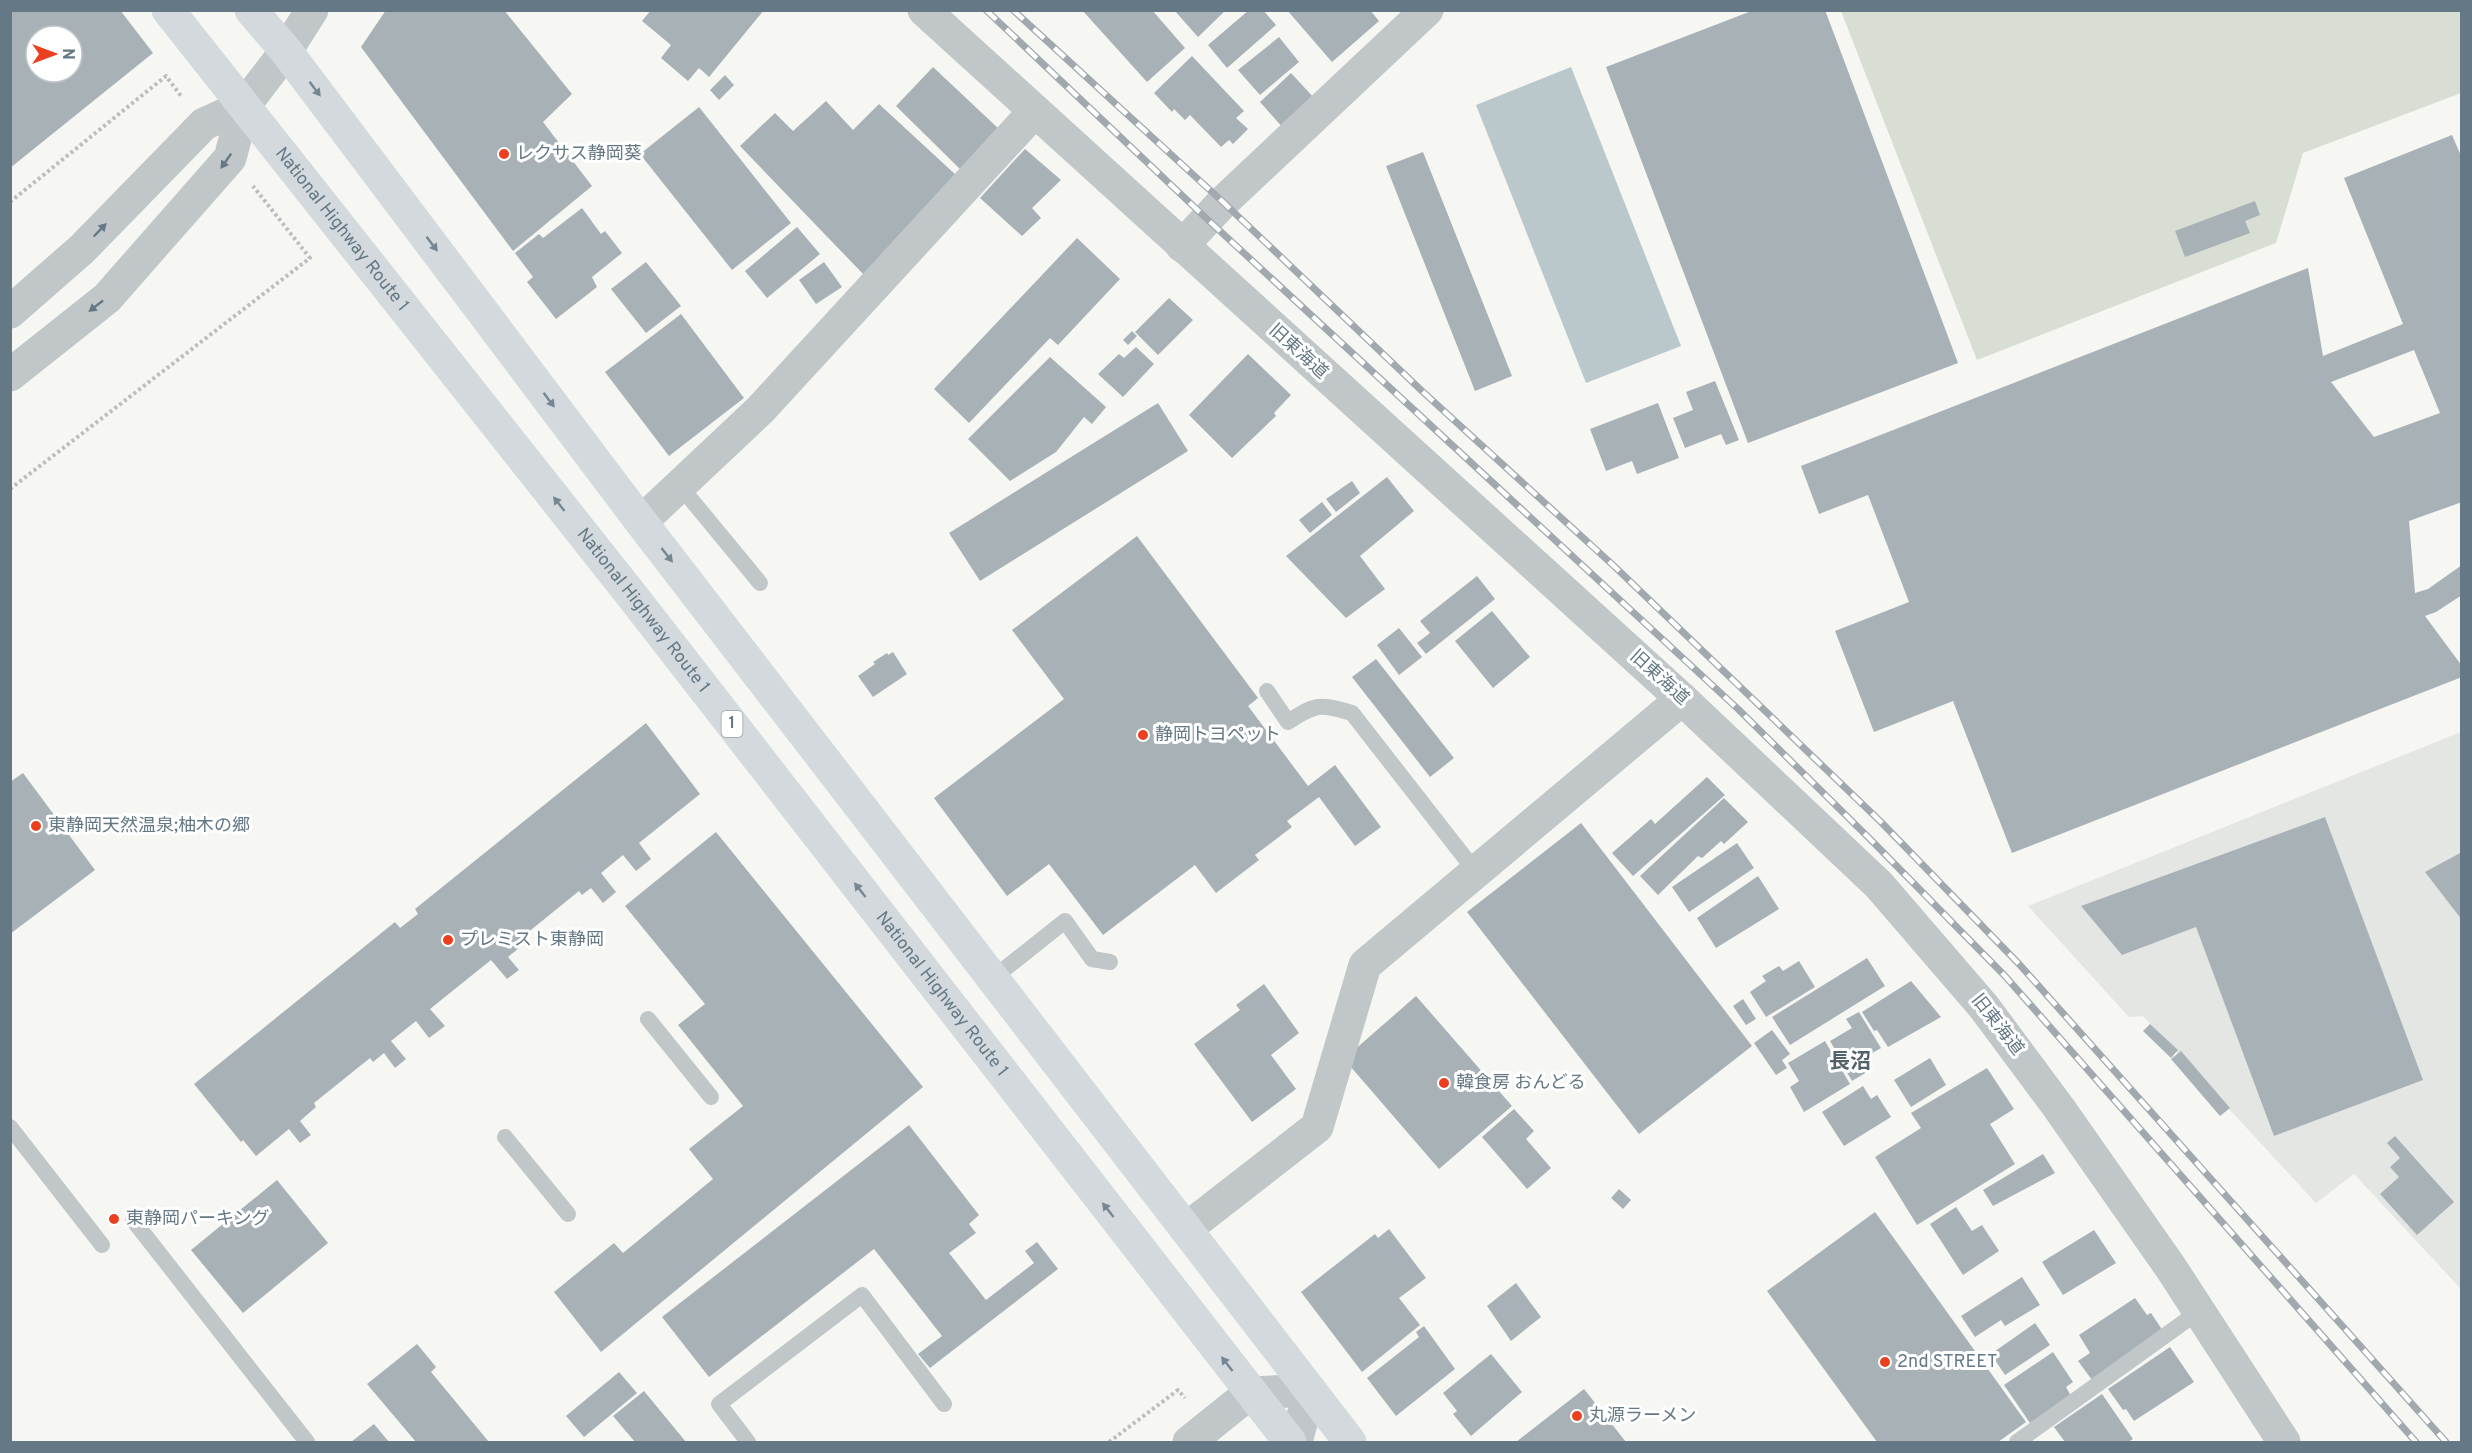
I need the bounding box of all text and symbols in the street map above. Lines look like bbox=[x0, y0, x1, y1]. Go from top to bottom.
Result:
north arrow bbox=[24, 24, 84, 84]
text: N bbox=[57, 48, 77, 60]
one-way arrow bbox=[308, 81, 320, 96]
street label: National Highway Route 1 bbox=[270, 143, 414, 316]
place label: レクサス静岡葵 bbox=[516, 143, 642, 166]
marker: レクサス静岡葵 bbox=[497, 147, 511, 161]
one-way arrow bbox=[220, 153, 232, 169]
one-way arrow bbox=[93, 223, 107, 238]
one-way arrow bbox=[426, 236, 438, 252]
one-way arrow bbox=[88, 300, 104, 313]
street label: 旧東海道 bbox=[1264, 319, 1332, 385]
one-way arrow bbox=[543, 392, 556, 408]
one-way arrow bbox=[552, 496, 565, 512]
street label: National Highway Route 1 bbox=[572, 524, 715, 698]
one-way arrow bbox=[661, 547, 673, 563]
street label: 旧東海道 bbox=[1625, 645, 1693, 711]
road number: 1 bbox=[722, 711, 742, 737]
place label: 静岡トヨペット bbox=[1155, 724, 1281, 747]
marker: 静岡トヨペット bbox=[1136, 728, 1150, 742]
place label: 東静岡天然温泉;柚木の郷 bbox=[48, 815, 250, 838]
marker: 東静岡天然温泉;柚木の郷 bbox=[29, 819, 43, 833]
one-way arrow bbox=[854, 882, 866, 897]
street label: National Highway Route 1 bbox=[870, 907, 1013, 1081]
place label: プレミスト東静岡 bbox=[460, 929, 604, 952]
marker: プレミスト東静岡 bbox=[441, 933, 455, 947]
street label: 旧東海道 bbox=[1966, 990, 2028, 1060]
district label: 長沼 bbox=[1829, 1049, 1871, 1076]
place label: 韓食房 おんどる bbox=[1456, 1072, 1586, 1095]
marker: 韓食房 おんどる bbox=[1437, 1076, 1451, 1090]
one-way arrow bbox=[1102, 1202, 1114, 1217]
place label: 東静岡パーキング bbox=[126, 1208, 269, 1231]
marker: 東静岡パーキング bbox=[107, 1212, 121, 1226]
place label: 2nd STREET bbox=[1897, 1351, 1998, 1374]
marker: 2nd STREET bbox=[1878, 1355, 1892, 1369]
one-way arrow bbox=[1222, 1356, 1234, 1371]
place label: 丸源ラーメン bbox=[1589, 1405, 1696, 1428]
marker: 丸源ラーメン bbox=[1570, 1409, 1584, 1423]

